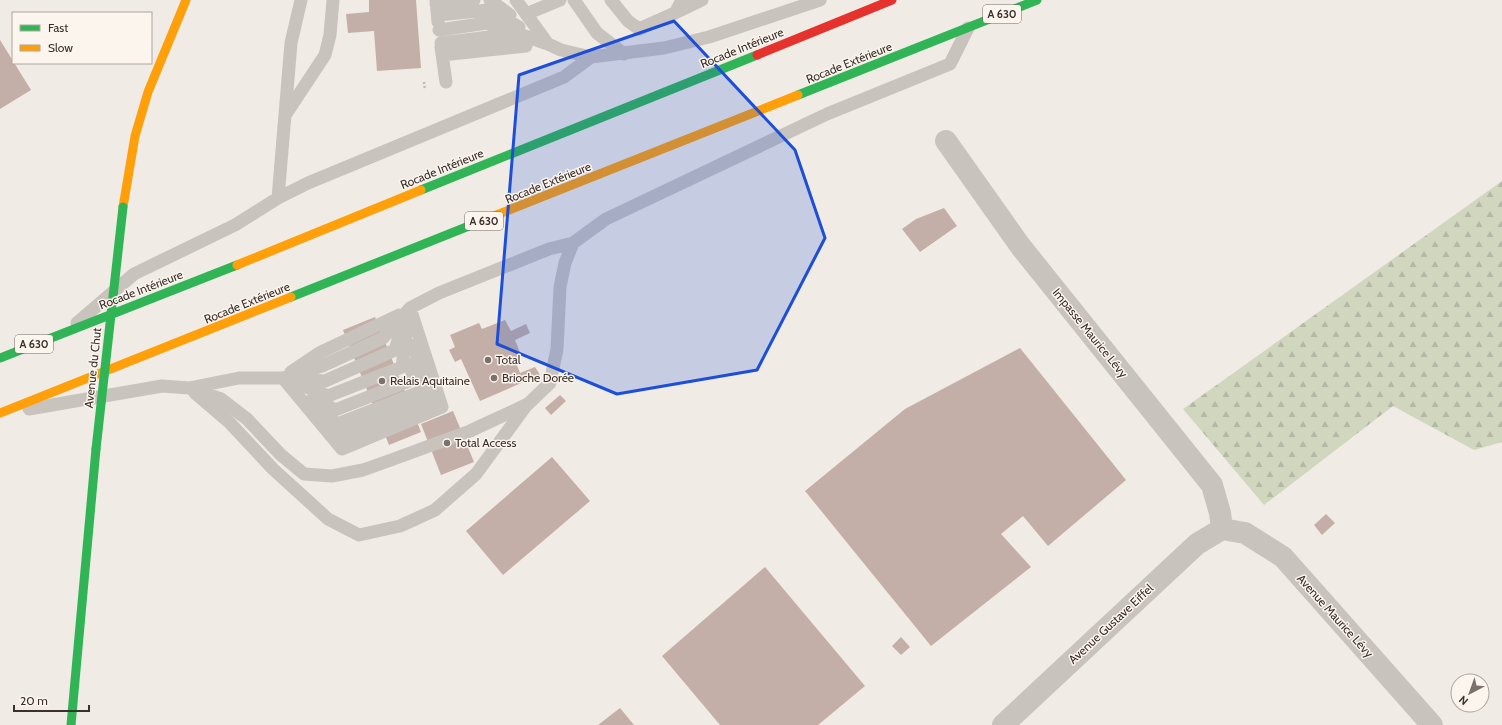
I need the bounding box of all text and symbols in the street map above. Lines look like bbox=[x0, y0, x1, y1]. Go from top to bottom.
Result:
road number: A 630 bbox=[983, 5, 1021, 23]
legend bbox=[12, 12, 152, 64]
text: Fast bbox=[48, 20, 68, 35]
street label: Rocade Intérieure bbox=[698, 24, 786, 71]
street label: Rocade Extérieure bbox=[804, 38, 894, 87]
text: Slow bbox=[48, 40, 73, 55]
street label: Rocade Intérieure bbox=[398, 145, 486, 192]
street label: Rocade Extérieure bbox=[503, 158, 593, 207]
road number: A 630 bbox=[465, 212, 503, 230]
street label: Rocade Intérieure bbox=[97, 267, 185, 312]
street label: Rocade Extérieure bbox=[202, 278, 292, 327]
street label: Impasse Maurice Lévy bbox=[1050, 285, 1131, 381]
street label: Avenue du Chut bbox=[81, 327, 104, 409]
road number: A 630 bbox=[15, 335, 53, 353]
place label: Total bbox=[496, 352, 521, 367]
marker: Total bbox=[483, 355, 493, 365]
place label: Brioche Dorée bbox=[502, 370, 574, 385]
place label: Relais Aquitaine bbox=[390, 373, 470, 388]
marker: Brioche Dorée bbox=[489, 373, 499, 383]
marker: Relais Aquitaine bbox=[377, 376, 387, 386]
place label: Total Access bbox=[455, 435, 516, 450]
marker: Total Access bbox=[442, 438, 452, 448]
street label: Avenue Maurice Lévy bbox=[1294, 571, 1377, 660]
street label: Avenue Gustave Eiffel bbox=[1065, 580, 1156, 667]
north arrow bbox=[1450, 673, 1490, 713]
scale bar bbox=[14, 687, 89, 713]
text: 20 m bbox=[20, 693, 48, 708]
text: N bbox=[1456, 693, 1471, 708]

